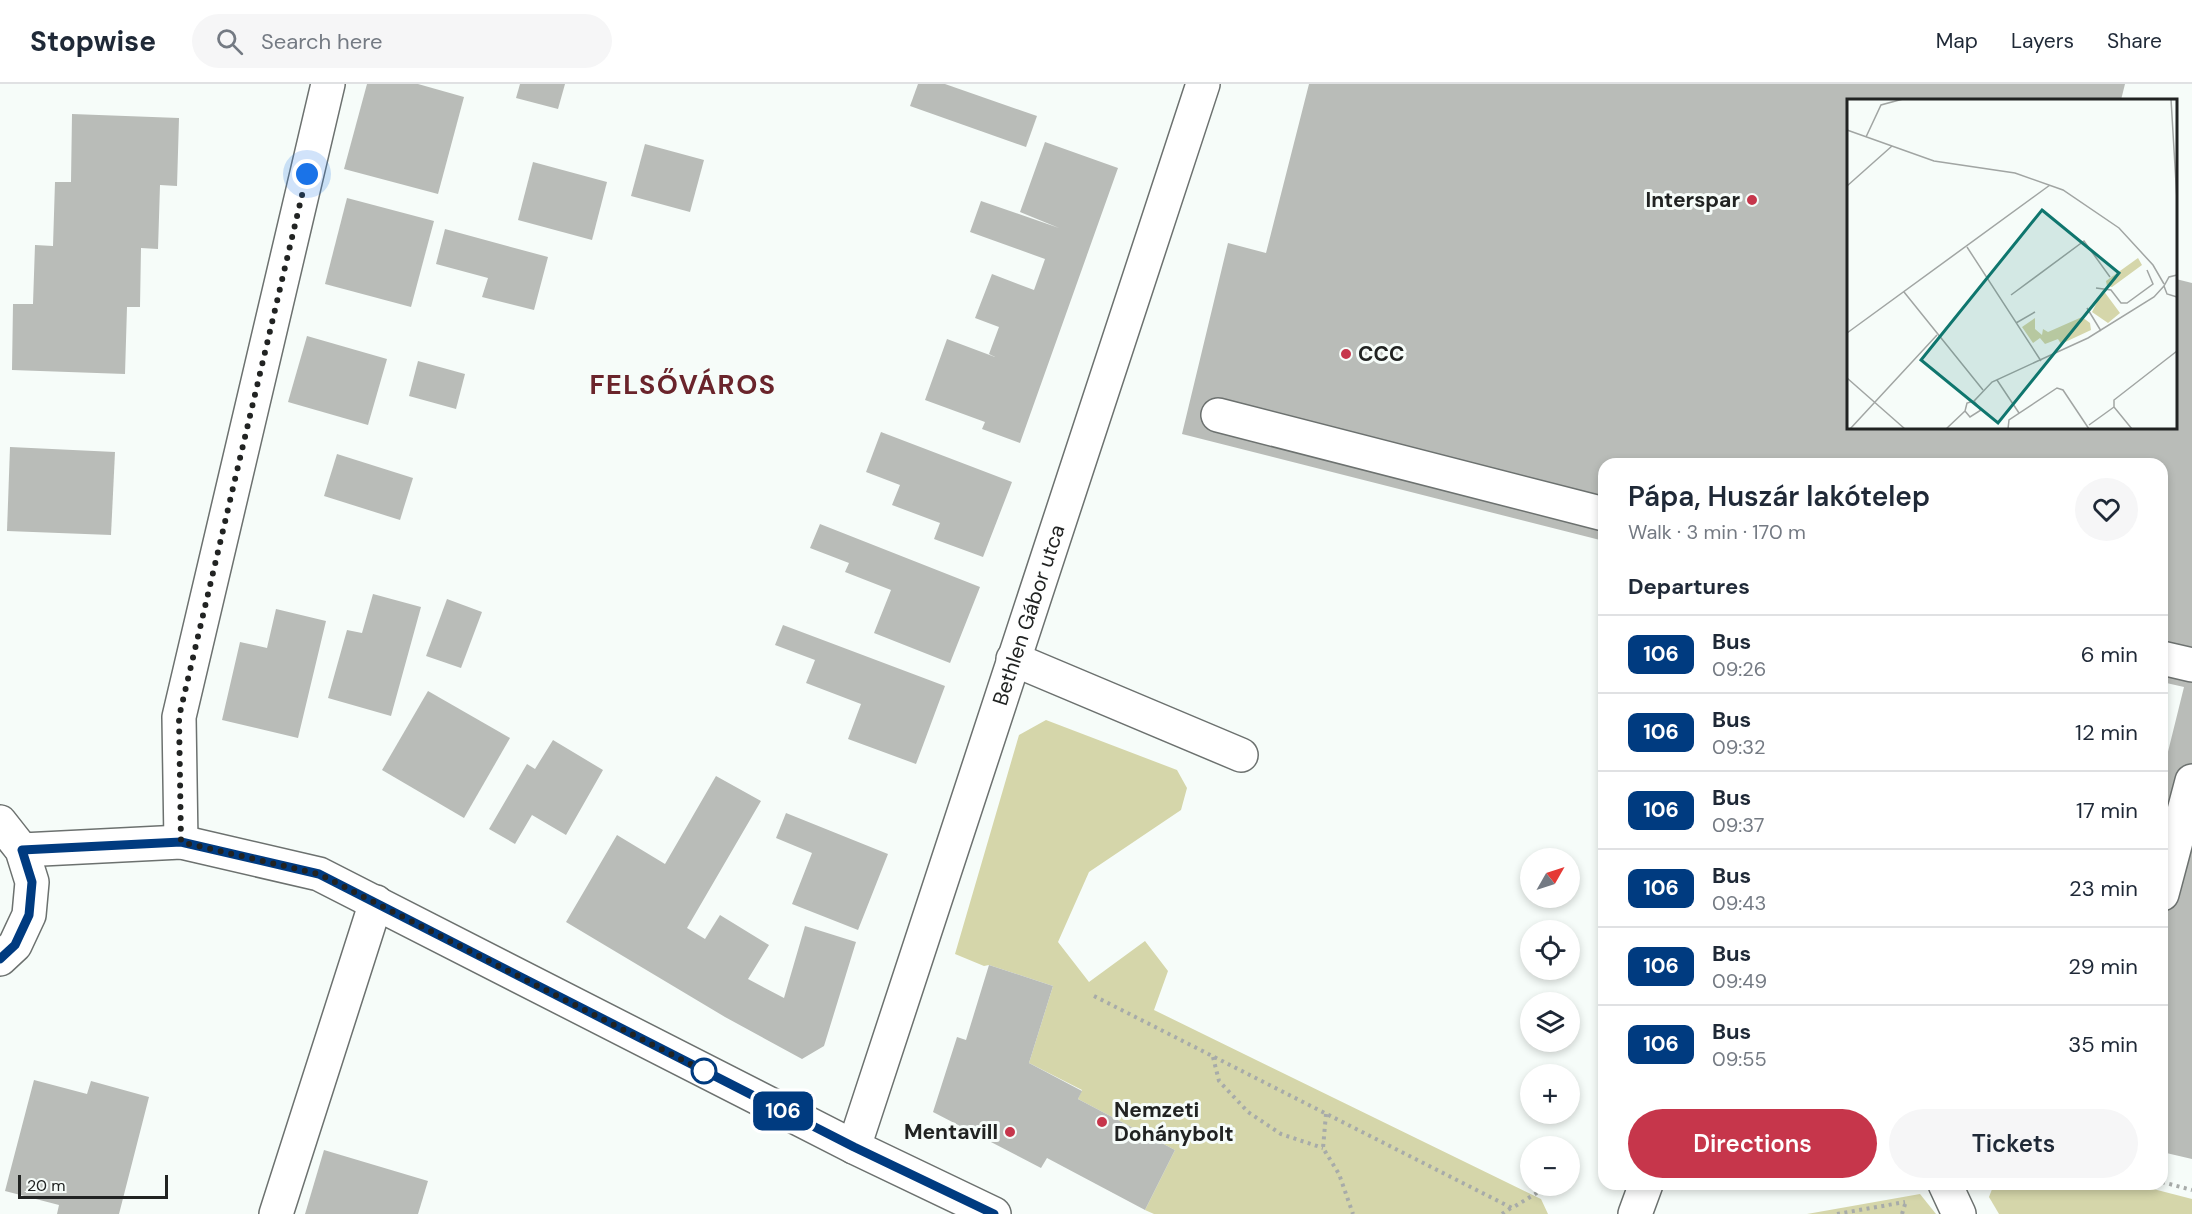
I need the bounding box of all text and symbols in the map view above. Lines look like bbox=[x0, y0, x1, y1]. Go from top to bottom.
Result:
search box bbox=[192, 14, 612, 68]
text: Stopwise bbox=[30, 23, 156, 60]
icon: search bbox=[213, 25, 246, 58]
text: Search here bbox=[261, 27, 382, 56]
text: Map bbox=[1936, 27, 1978, 55]
text: Layers bbox=[2011, 27, 2074, 55]
text: Share bbox=[2107, 27, 2162, 55]
inset map bbox=[1847, 99, 2177, 429]
your location bbox=[292, 159, 322, 189]
place label: Interspar bbox=[1645, 186, 1740, 214]
marker: Interspar bbox=[1745, 193, 1759, 207]
place label: CCC bbox=[1358, 340, 1405, 368]
marker: CCC bbox=[1339, 347, 1353, 361]
district label: FELSŐVÁROS bbox=[589, 367, 777, 402]
text: Pápa, Huszár lakótelep bbox=[1628, 478, 1930, 515]
button: heart bbox=[2075, 478, 2138, 541]
text: Walk · 3 min · 170 m bbox=[1628, 519, 1806, 545]
street label: Bethlen Gábor utca bbox=[986, 521, 1071, 709]
text: Departures bbox=[1628, 572, 1750, 601]
text: Bus bbox=[1712, 627, 1751, 656]
text: 106 bbox=[1643, 640, 1679, 668]
text: 6 min bbox=[2081, 640, 2138, 669]
text: 09:26 bbox=[1712, 656, 1766, 682]
text: Bus bbox=[1712, 705, 1751, 734]
text: 106 bbox=[1643, 718, 1679, 746]
text: 12 min bbox=[2075, 718, 2138, 747]
text: 09:32 bbox=[1712, 734, 1766, 760]
text: Bus bbox=[1712, 783, 1751, 812]
text: 106 bbox=[1643, 796, 1679, 824]
text: 17 min bbox=[2076, 796, 2138, 825]
text: 09:37 bbox=[1712, 812, 1764, 838]
north arrow bbox=[1520, 848, 1580, 908]
map controls bbox=[1520, 848, 1580, 1196]
text: Bus bbox=[1712, 861, 1751, 890]
text: 106 bbox=[1643, 874, 1679, 902]
text: 23 min bbox=[2069, 874, 2138, 903]
text: 09:43 bbox=[1712, 890, 1766, 916]
button: locate bbox=[1520, 920, 1580, 980]
text: Bus bbox=[1712, 939, 1751, 968]
text: 106 bbox=[1643, 952, 1679, 980]
text: 29 min bbox=[2068, 952, 2138, 981]
text: 09:49 bbox=[1712, 968, 1767, 994]
button: layers bbox=[1520, 992, 1580, 1052]
text: Bus bbox=[1712, 1017, 1751, 1046]
text: 106 bbox=[1643, 1030, 1679, 1058]
text: 35 min bbox=[2068, 1030, 2138, 1059]
text: 09:55 bbox=[1712, 1046, 1767, 1072]
unlabelled marker bbox=[691, 1058, 717, 1084]
button: + bbox=[1520, 1064, 1580, 1124]
line badge: 106 bbox=[748, 1092, 818, 1130]
place label: Nemzeti Dohánybolt bbox=[1114, 1096, 1233, 1148]
text: 106 bbox=[765, 1097, 801, 1125]
button: Directions bbox=[1628, 1109, 1877, 1178]
button: Tickets bbox=[1889, 1109, 2138, 1178]
marker: Nemzeti Dohánybolt bbox=[1095, 1115, 1109, 1129]
place label: Mentavill bbox=[904, 1118, 998, 1146]
marker: Mentavill bbox=[1003, 1125, 1017, 1139]
button: − bbox=[1520, 1136, 1580, 1196]
scale bar bbox=[18, 1172, 168, 1200]
text: 20 m bbox=[27, 1175, 66, 1196]

